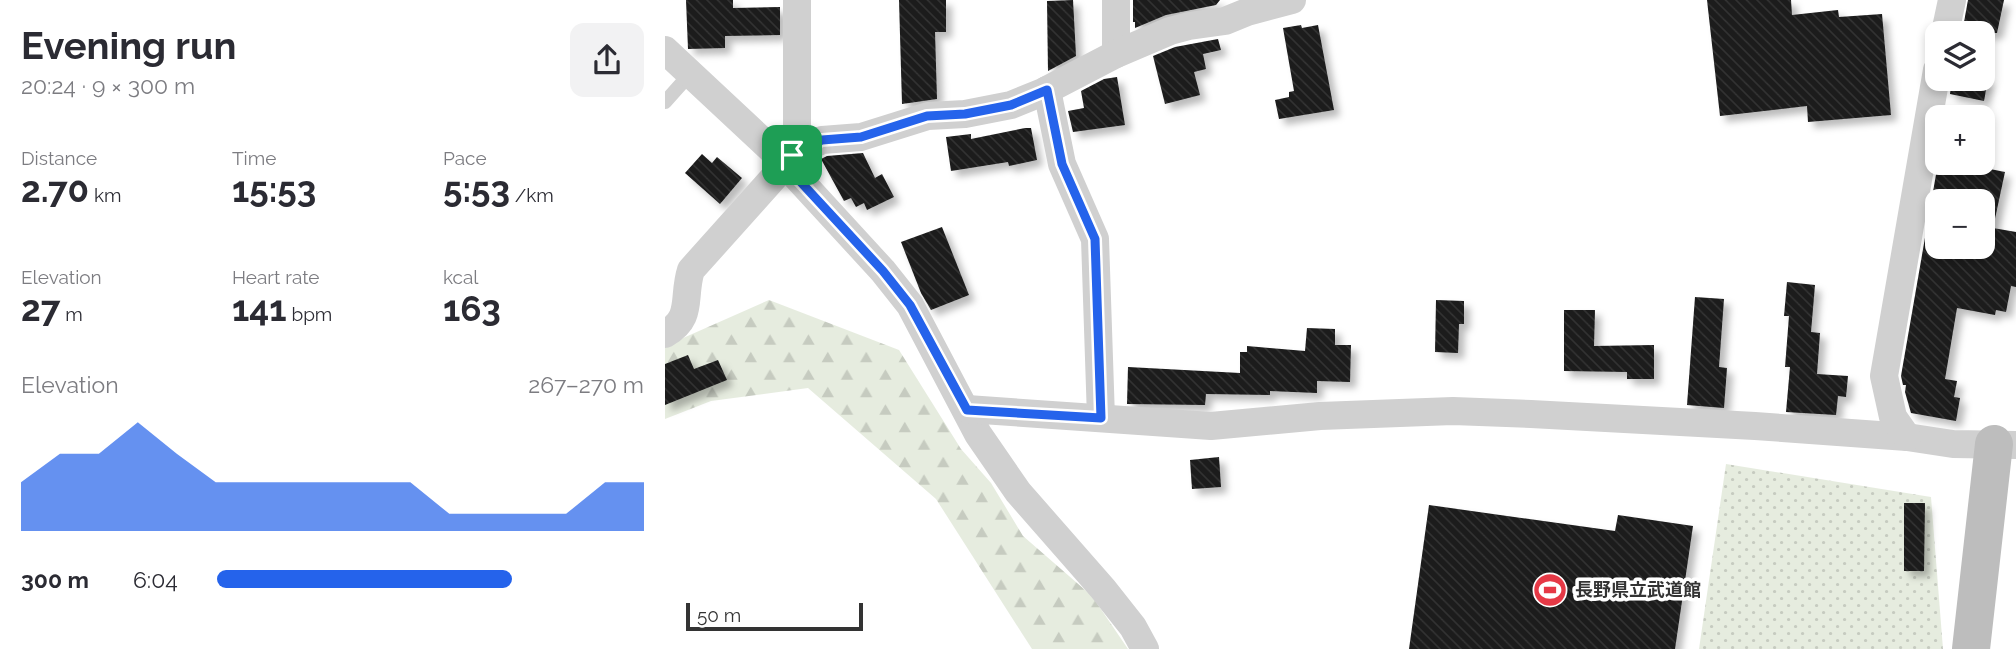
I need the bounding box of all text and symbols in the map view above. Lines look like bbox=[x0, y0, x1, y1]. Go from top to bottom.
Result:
map controls bbox=[1925, 21, 1995, 259]
button: layers bbox=[1925, 21, 1995, 91]
text: Evening run bbox=[21, 23, 236, 68]
button: share bbox=[570, 23, 644, 97]
text: 20:24 · 9 × 300 m bbox=[21, 72, 195, 99]
button: + bbox=[1925, 105, 1995, 175]
pin bbox=[762, 125, 822, 185]
icon: arrive bbox=[773, 136, 811, 174]
text: Distance bbox=[21, 147, 97, 169]
text: Time bbox=[232, 147, 276, 169]
text: Pace bbox=[443, 147, 487, 169]
text: 2.70 bbox=[21, 169, 89, 210]
text: 15:53 bbox=[232, 169, 316, 210]
text: 5:53 bbox=[443, 169, 510, 210]
text: km bbox=[89, 184, 121, 206]
text: /km bbox=[510, 184, 554, 206]
button: − bbox=[1925, 189, 1995, 259]
text: Elevation bbox=[21, 266, 102, 288]
text: Heart rate bbox=[232, 266, 320, 288]
text: kcal bbox=[443, 266, 479, 288]
text: 27 bbox=[21, 288, 60, 329]
text: 141 bbox=[232, 288, 287, 329]
text: 163 bbox=[443, 288, 501, 329]
text: m bbox=[60, 303, 83, 325]
text: bpm bbox=[287, 303, 332, 325]
text: Elevation bbox=[21, 371, 119, 398]
text: 267–270 m bbox=[528, 371, 644, 398]
text: 300 m bbox=[21, 566, 89, 593]
text: 6:04 bbox=[133, 566, 178, 593]
sports icon: 長野県立武道館 bbox=[1531, 571, 1569, 609]
place label: 長野県立武道館 bbox=[1575, 579, 1701, 600]
scale bar bbox=[686, 600, 863, 632]
text: 50 m bbox=[697, 604, 741, 626]

